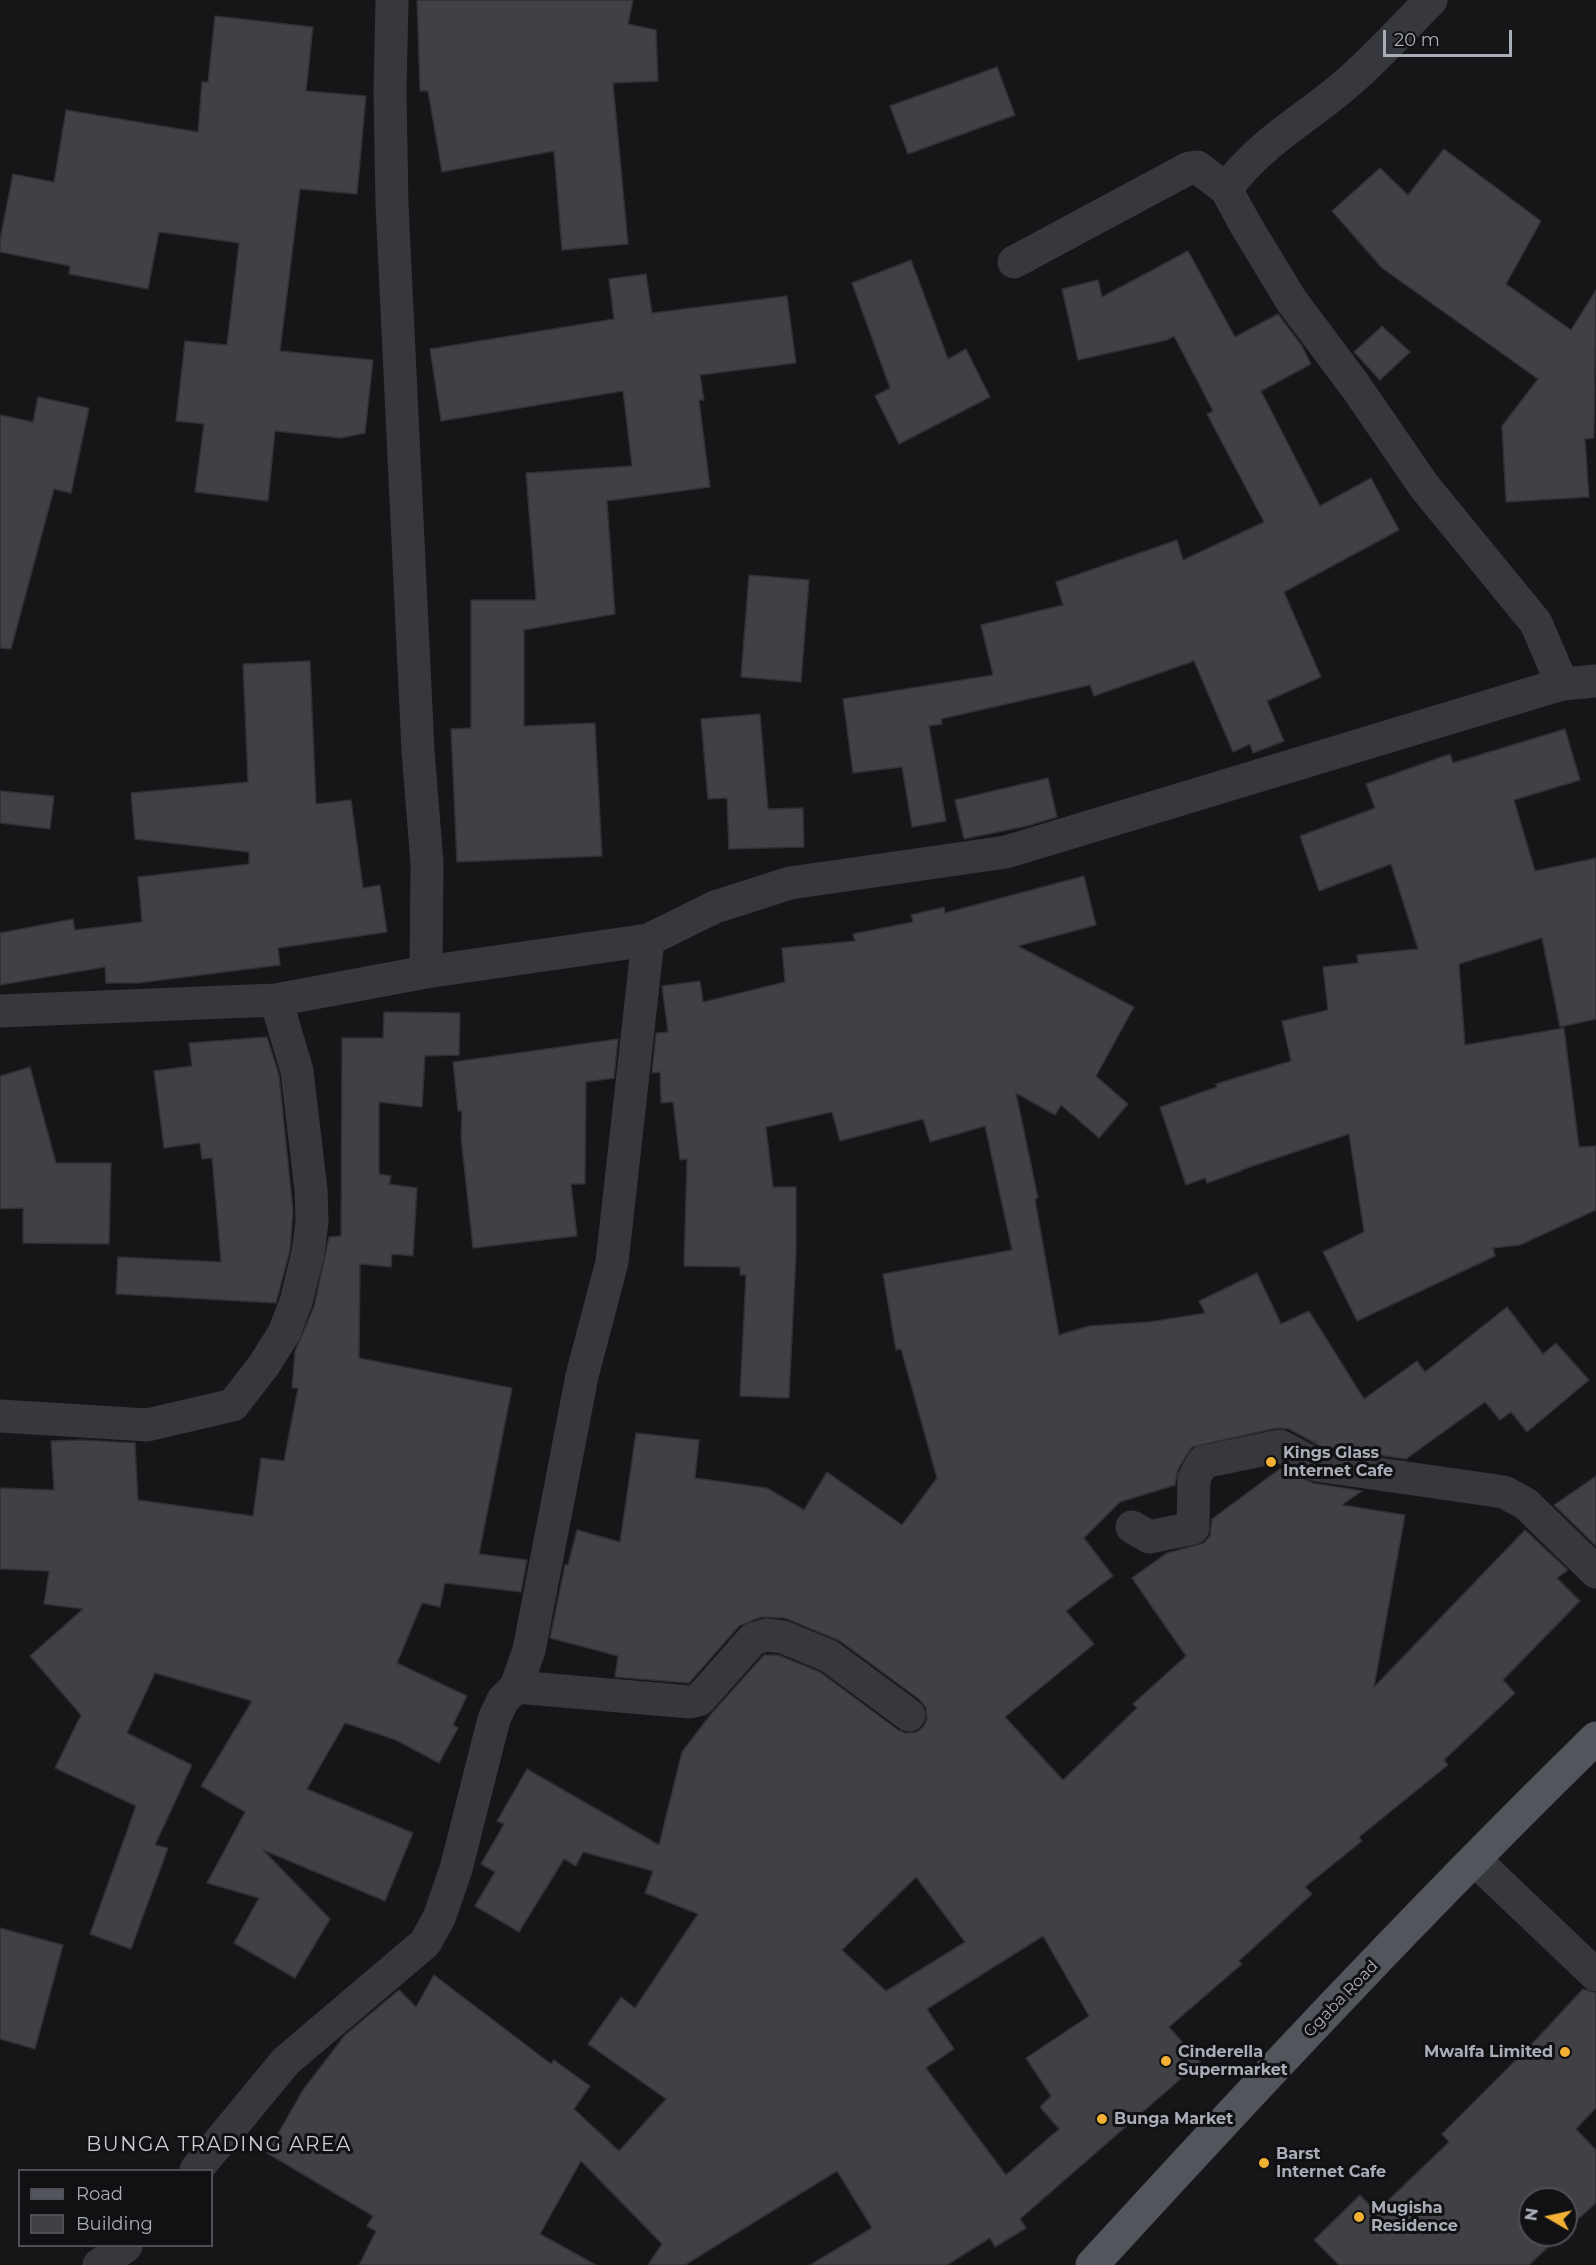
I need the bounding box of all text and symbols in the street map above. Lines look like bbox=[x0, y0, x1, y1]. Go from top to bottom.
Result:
scale bar bbox=[1386, 18, 1515, 56]
text: 20 m bbox=[1394, 29, 1440, 51]
place label: Kings Glass Internet Cafe bbox=[1283, 1443, 1393, 1481]
marker: Kings Glass Internet Cafe bbox=[1264, 1455, 1278, 1469]
street label: Ggaba Road bbox=[1300, 1957, 1382, 2041]
place label: Cinderella Supermarket bbox=[1178, 2042, 1288, 2080]
place label: Mwalfa Limited bbox=[1424, 2042, 1553, 2062]
marker: Mwalfa Limited bbox=[1558, 2045, 1572, 2059]
marker: Cinderella Supermarket bbox=[1159, 2054, 1173, 2068]
place label: Bunga Market bbox=[1114, 2109, 1233, 2129]
marker: Bunga Market bbox=[1095, 2112, 1109, 2126]
district label: BUNGA TRADING AREA bbox=[86, 2133, 352, 2157]
place label: Barst Internet Cafe bbox=[1276, 2144, 1386, 2182]
marker: Barst Internet Cafe bbox=[1257, 2156, 1271, 2170]
legend bbox=[18, 2169, 213, 2247]
text: Road bbox=[76, 2183, 123, 2205]
north arrow bbox=[1518, 2187, 1578, 2247]
place label: Mugisha Residence bbox=[1371, 2198, 1458, 2236]
text: N bbox=[1521, 2207, 1542, 2222]
marker: Mugisha Residence bbox=[1352, 2210, 1366, 2224]
text: Building bbox=[76, 2213, 153, 2235]

